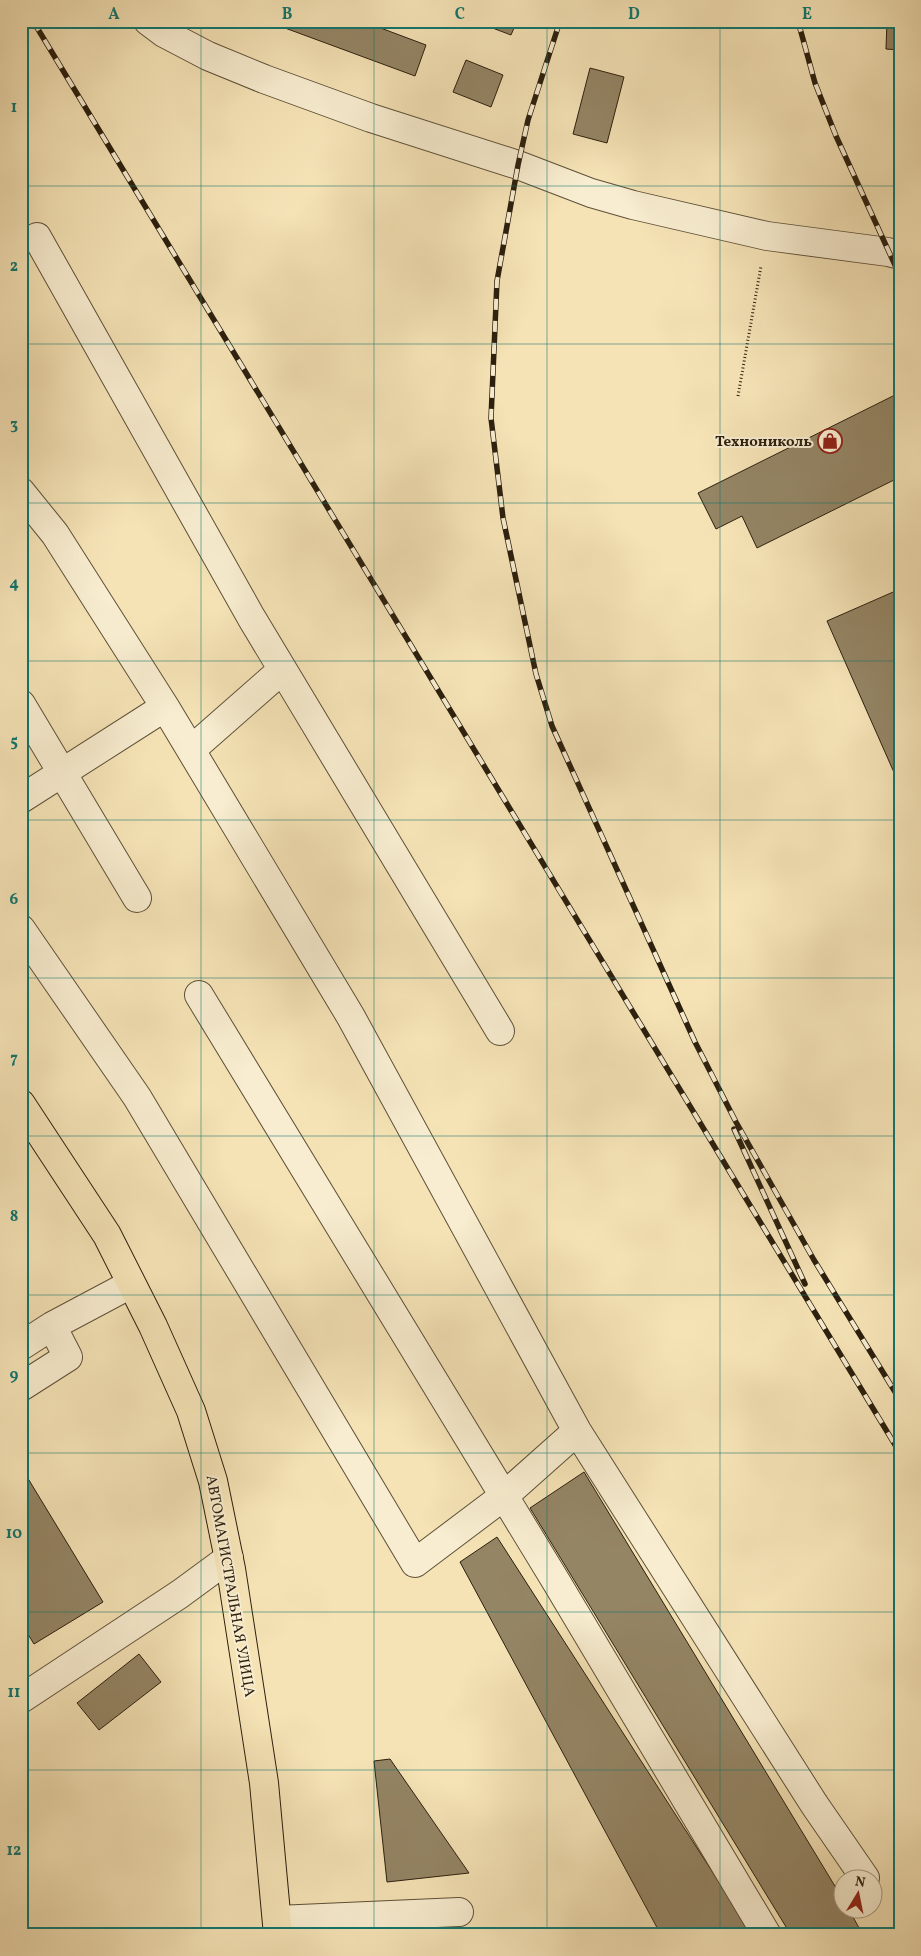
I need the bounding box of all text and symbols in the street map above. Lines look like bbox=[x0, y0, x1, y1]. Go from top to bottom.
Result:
text: A bbox=[108, 4, 120, 26]
text: B bbox=[282, 4, 293, 26]
text: C bbox=[455, 4, 465, 26]
text: D bbox=[628, 4, 640, 26]
text: E bbox=[802, 4, 812, 26]
text: 1 bbox=[11, 97, 17, 119]
text: 2 bbox=[10, 256, 18, 278]
text: 3 bbox=[10, 414, 18, 436]
shop icon: Технониколь bbox=[817, 428, 843, 454]
place label: Технониколь bbox=[715, 432, 812, 453]
text: 4 bbox=[9, 573, 19, 595]
text: 5 bbox=[10, 731, 18, 753]
text: 6 bbox=[10, 889, 19, 911]
text: 7 bbox=[10, 1048, 18, 1070]
text: 8 bbox=[10, 1206, 18, 1228]
text: 9 bbox=[10, 1365, 19, 1387]
street label: АВТОМАГИСТРАЛЬНАЯ УЛИЦА bbox=[200, 1474, 259, 1699]
text: 10 bbox=[6, 1523, 22, 1545]
text: 11 bbox=[8, 1682, 20, 1704]
text: 12 bbox=[7, 1840, 21, 1862]
north arrow bbox=[834, 1868, 884, 1918]
text: N bbox=[853, 1872, 867, 1893]

